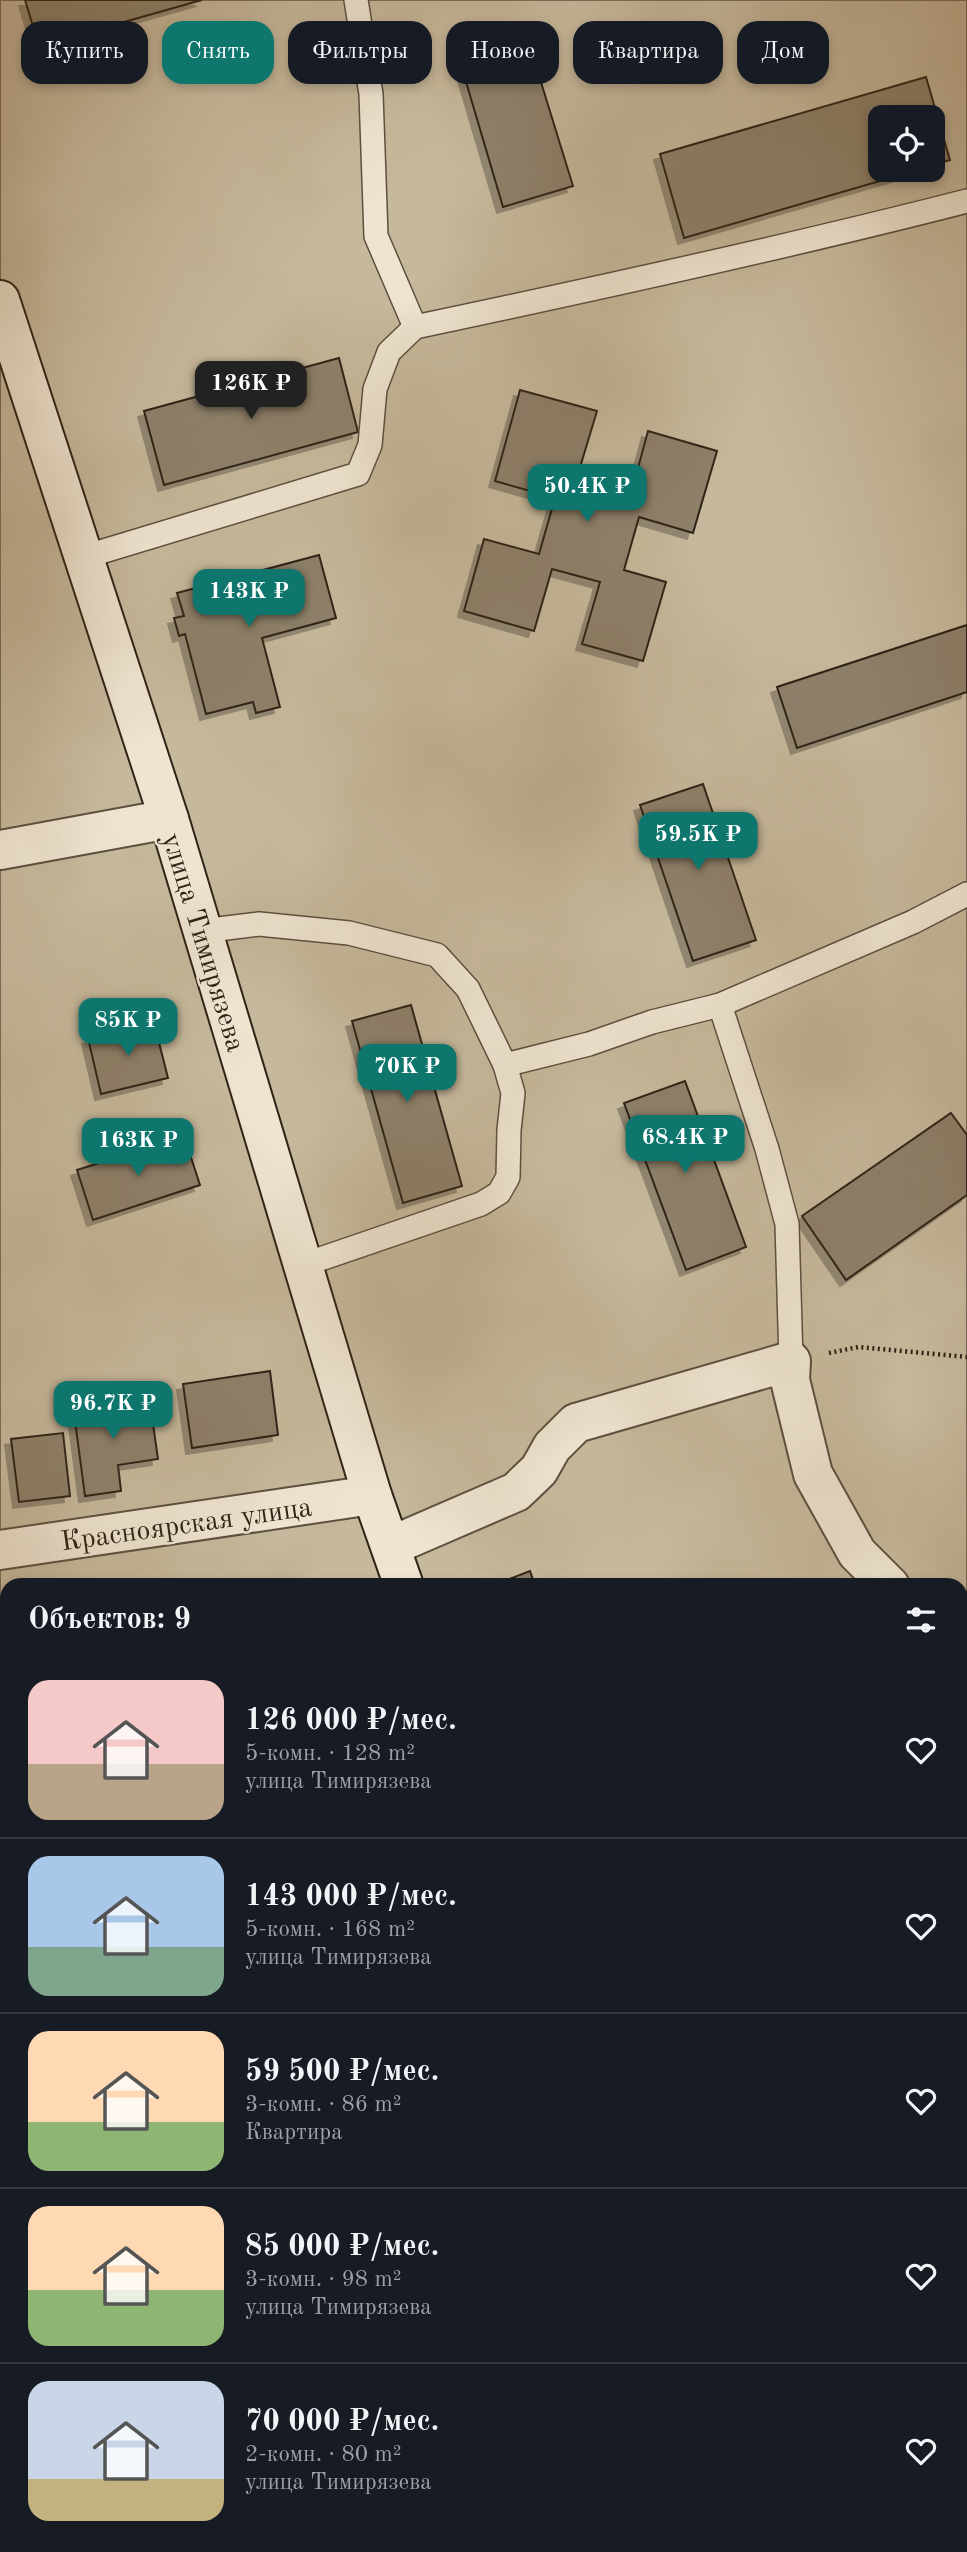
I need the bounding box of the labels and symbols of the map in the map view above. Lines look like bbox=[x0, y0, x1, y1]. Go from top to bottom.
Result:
pin: 126K ₽ bbox=[194, 362, 308, 421]
pin: 50.4K ₽ bbox=[522, 464, 652, 524]
pin: 143K ₽ bbox=[192, 570, 306, 629]
pin: 59.5K ₽ bbox=[633, 812, 763, 872]
street label: улица Тимирязева bbox=[156, 830, 249, 1056]
pin: 85K ₽ bbox=[79, 998, 177, 1058]
pin: 70K ₽ bbox=[358, 1044, 456, 1104]
pin: 68.4K ₽ bbox=[620, 1116, 750, 1175]
pin: 163K ₽ bbox=[81, 1118, 195, 1178]
pin: 96.7K ₽ bbox=[48, 1382, 178, 1441]
street label: Красноярская улица bbox=[59, 1494, 314, 1557]

